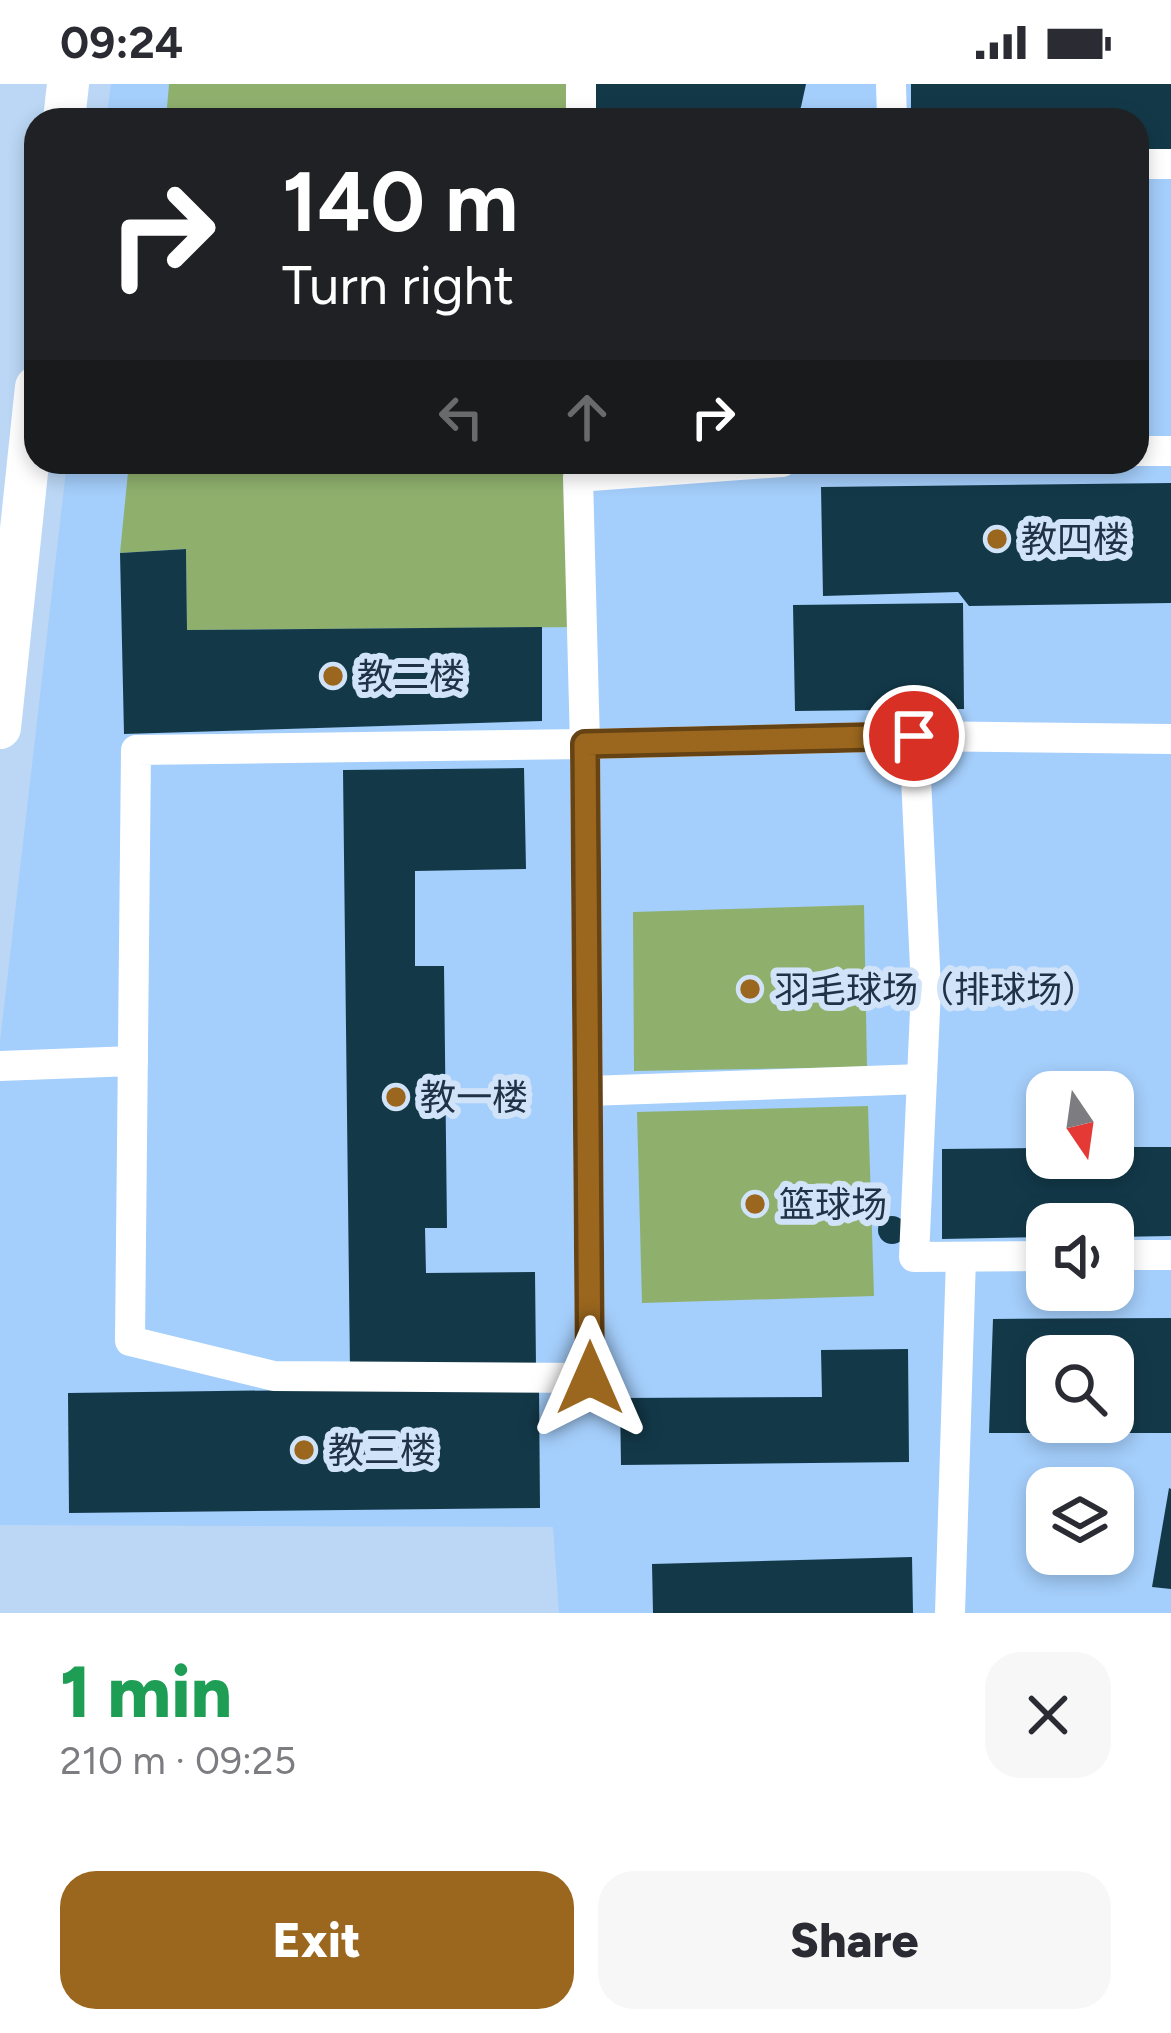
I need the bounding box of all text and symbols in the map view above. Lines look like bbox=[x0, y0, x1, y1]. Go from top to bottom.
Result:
text: 09:24 bbox=[60, 15, 183, 69]
text: 140 m bbox=[282, 151, 518, 252]
icon: right bbox=[84, 156, 240, 312]
text: Turn right bbox=[282, 253, 514, 318]
icon: left bbox=[428, 384, 494, 450]
icon: ahead bbox=[554, 384, 620, 450]
icon: right bbox=[680, 384, 746, 450]
place label: 教四楼 bbox=[1021, 518, 1129, 561]
marker: 教四楼 bbox=[984, 526, 1010, 552]
place label: 教二楼 bbox=[357, 655, 465, 698]
marker: 教二楼 bbox=[320, 663, 346, 689]
pin bbox=[863, 685, 965, 787]
icon: arrive bbox=[881, 703, 947, 769]
place label: 羽毛球场（排球场） bbox=[774, 968, 1098, 1011]
marker: 羽毛球场（排球场） bbox=[737, 976, 763, 1002]
north arrow bbox=[1026, 1071, 1134, 1179]
map controls bbox=[1026, 1071, 1134, 1575]
place label: 教一楼 bbox=[420, 1076, 528, 1119]
marker: 教一楼 bbox=[383, 1084, 409, 1110]
place label: 篮球场 bbox=[779, 1183, 887, 1226]
marker: 篮球场 bbox=[742, 1191, 768, 1217]
button: sound bbox=[1026, 1203, 1134, 1311]
position arrow bbox=[527, 1315, 653, 1441]
button: search bbox=[1026, 1335, 1134, 1443]
place label: 教三楼 bbox=[328, 1429, 436, 1472]
marker: 教三楼 bbox=[291, 1437, 317, 1463]
button: layers bbox=[1026, 1467, 1134, 1575]
text: 1 min bbox=[60, 1649, 232, 1735]
button: close bbox=[985, 1652, 1111, 1778]
text: 210 m · 09:25 bbox=[60, 1737, 296, 1784]
button: Exit bbox=[60, 1871, 574, 2009]
button: Share bbox=[598, 1871, 1111, 2009]

